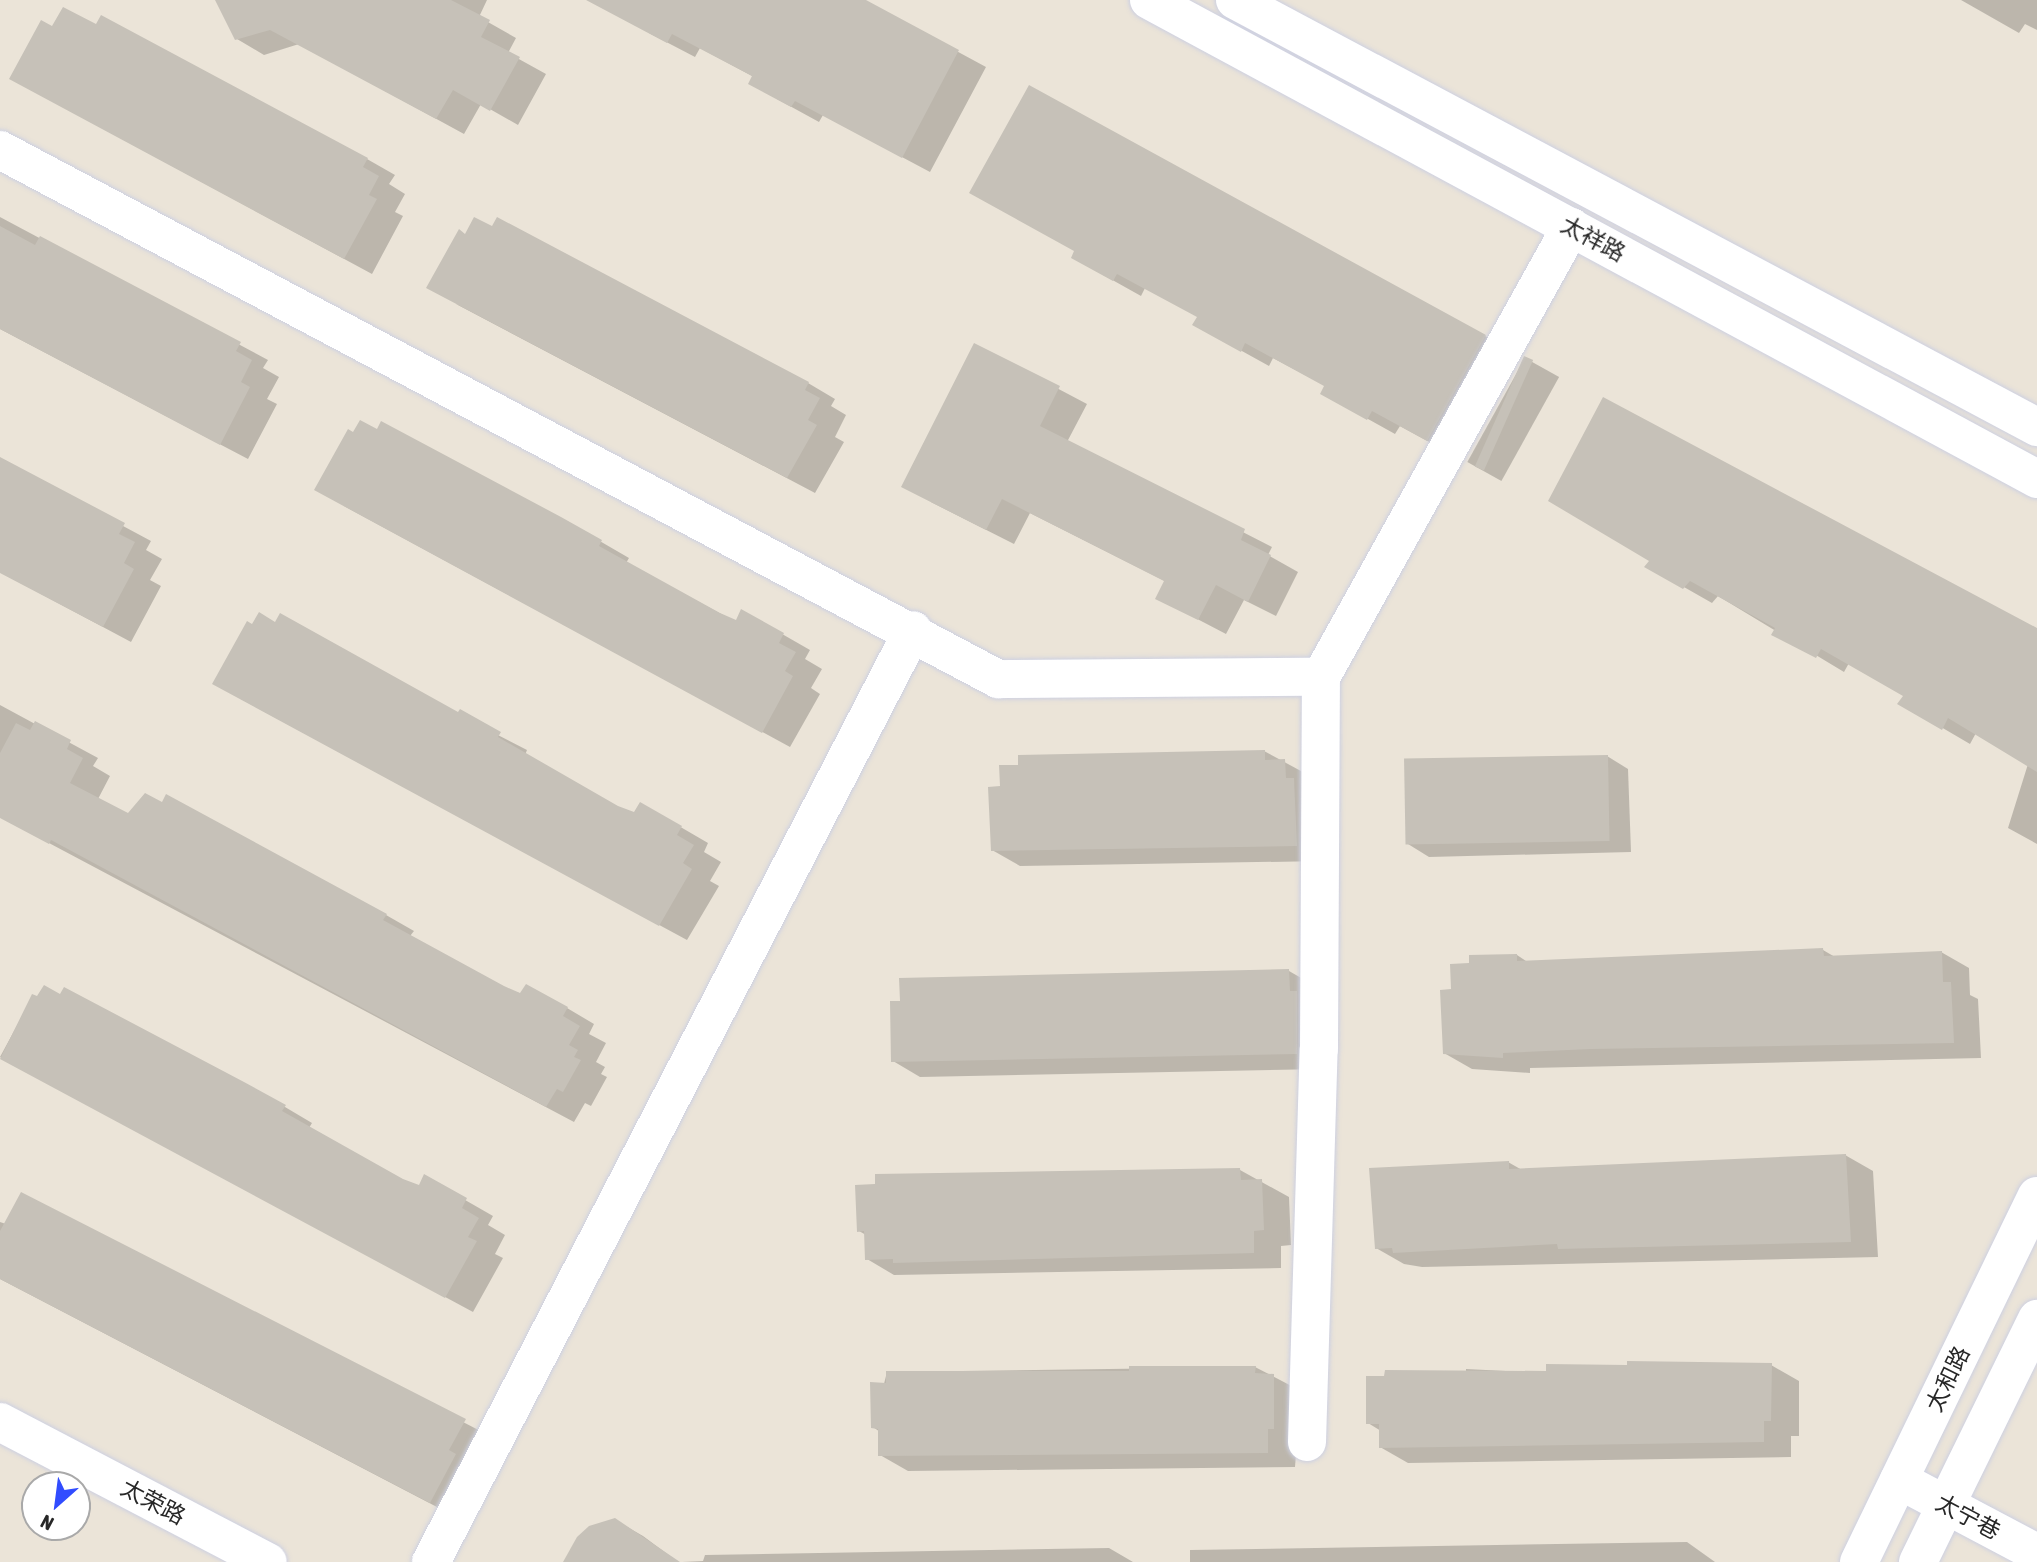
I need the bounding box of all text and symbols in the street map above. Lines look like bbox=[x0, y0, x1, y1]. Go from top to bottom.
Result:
street label: 太祥路 bbox=[1556, 211, 1630, 267]
street label: 太和路 bbox=[1920, 1342, 1976, 1416]
north arrow bbox=[21, 1471, 91, 1541]
street label: 太荣路 bbox=[116, 1474, 190, 1530]
street label: 太宁巷 bbox=[1931, 1489, 2005, 1545]
text: N bbox=[37, 1510, 57, 1535]

